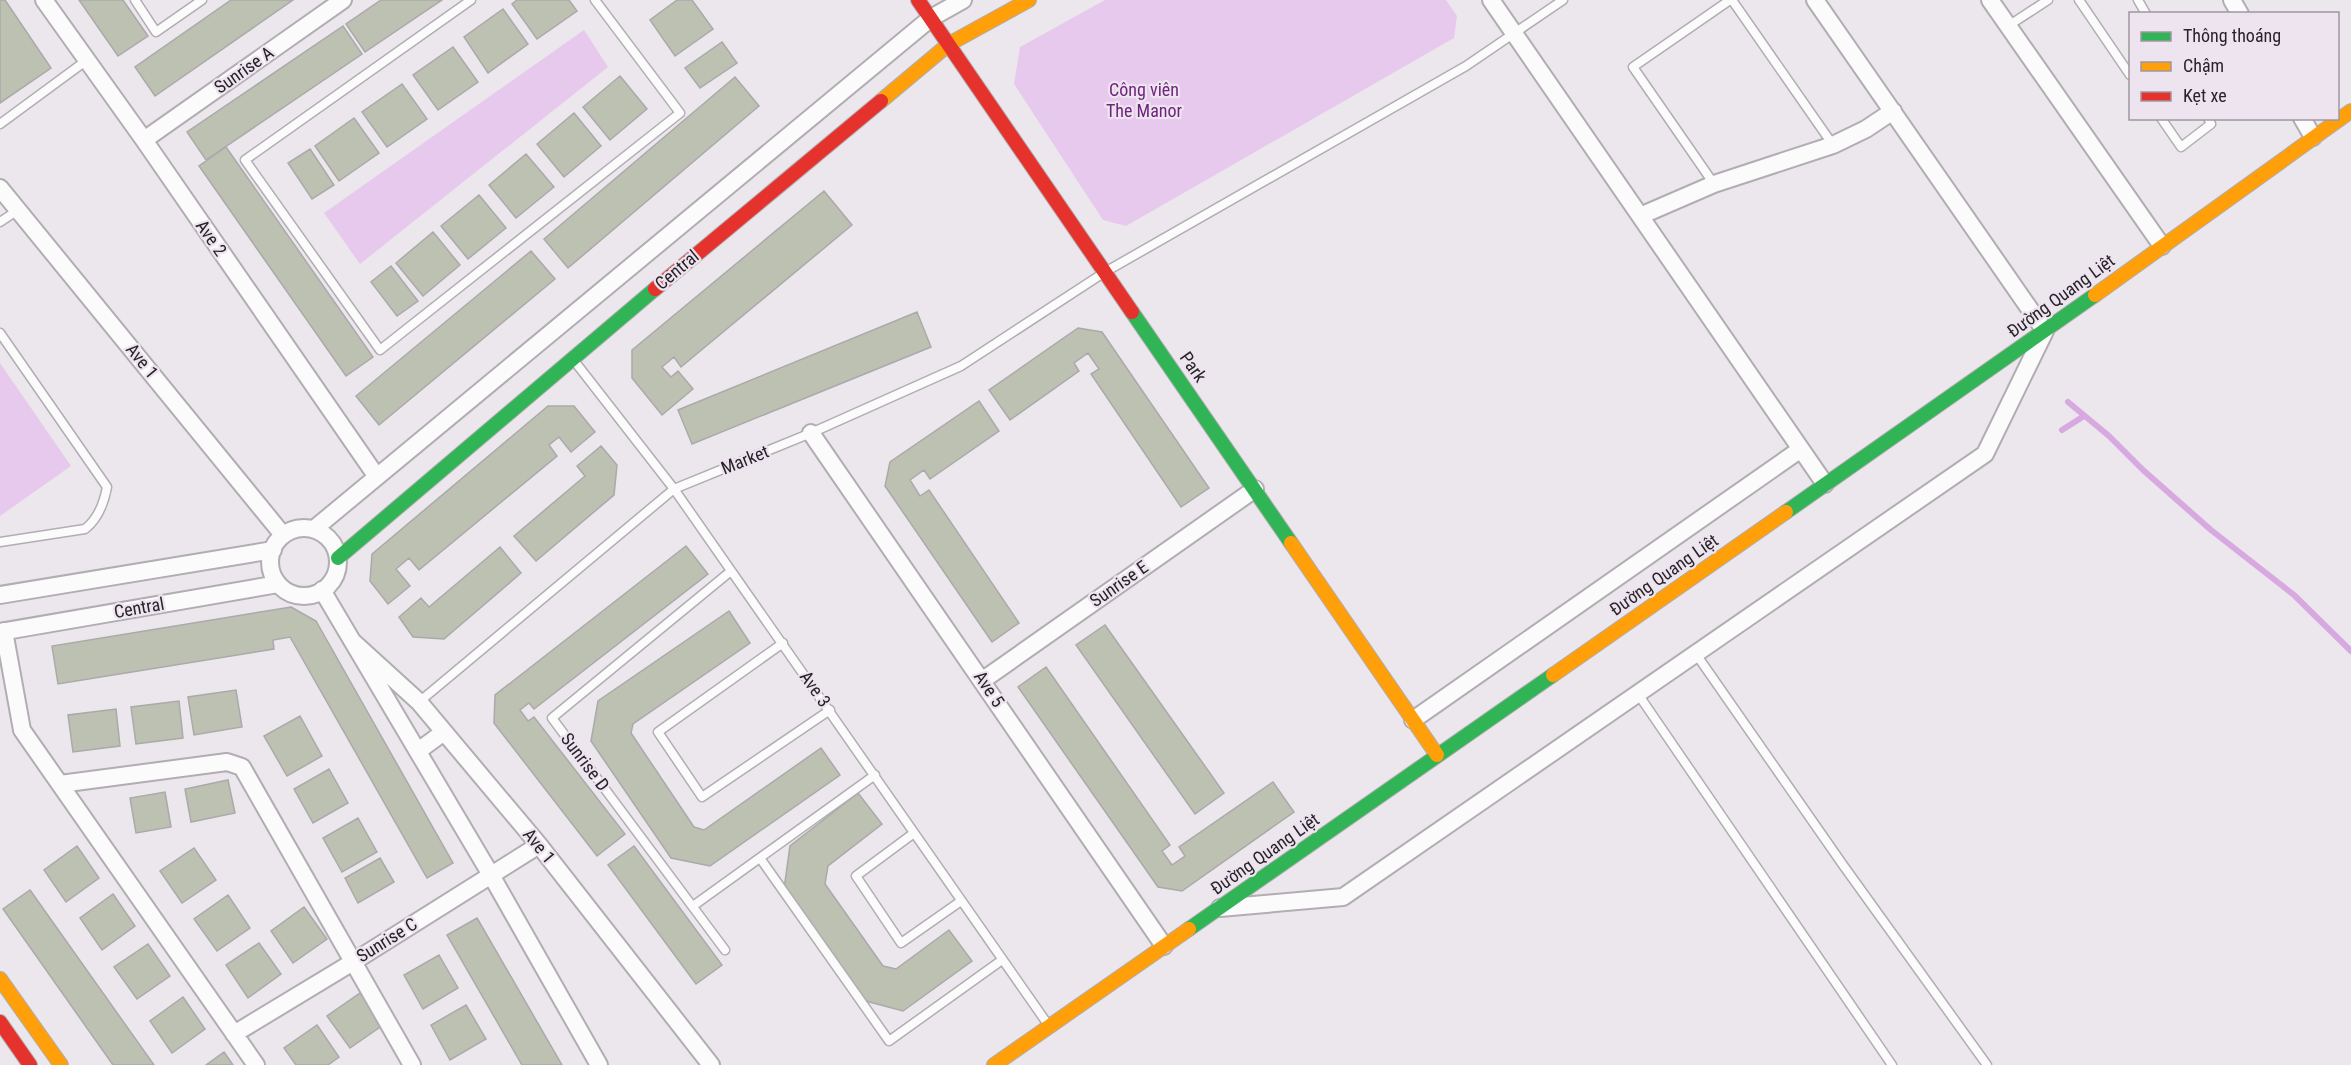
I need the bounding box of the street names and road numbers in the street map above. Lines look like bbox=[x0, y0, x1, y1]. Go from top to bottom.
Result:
street label: Sunrise A bbox=[210, 41, 278, 98]
street label: Ave 2 bbox=[192, 216, 231, 260]
street label: Central bbox=[651, 245, 703, 294]
street label: Đường Quang Liệt bbox=[2003, 250, 2118, 342]
street label: Ave 1 bbox=[122, 339, 163, 382]
street label: Park bbox=[1176, 348, 1211, 386]
street label: Market bbox=[718, 441, 772, 479]
street label: Đường Quang Liệt bbox=[1605, 529, 1722, 620]
street label: Sunrise E bbox=[1086, 556, 1152, 611]
street label: Central bbox=[112, 593, 166, 622]
street label: Ave 3 bbox=[796, 667, 835, 711]
street label: Ave 5 bbox=[970, 667, 1009, 711]
street label: Sunrise D bbox=[557, 728, 614, 795]
street label: Đường Quang Liệt bbox=[1206, 808, 1323, 899]
street label: Ave 1 bbox=[519, 824, 560, 867]
street label: Sunrise C bbox=[353, 913, 421, 966]

